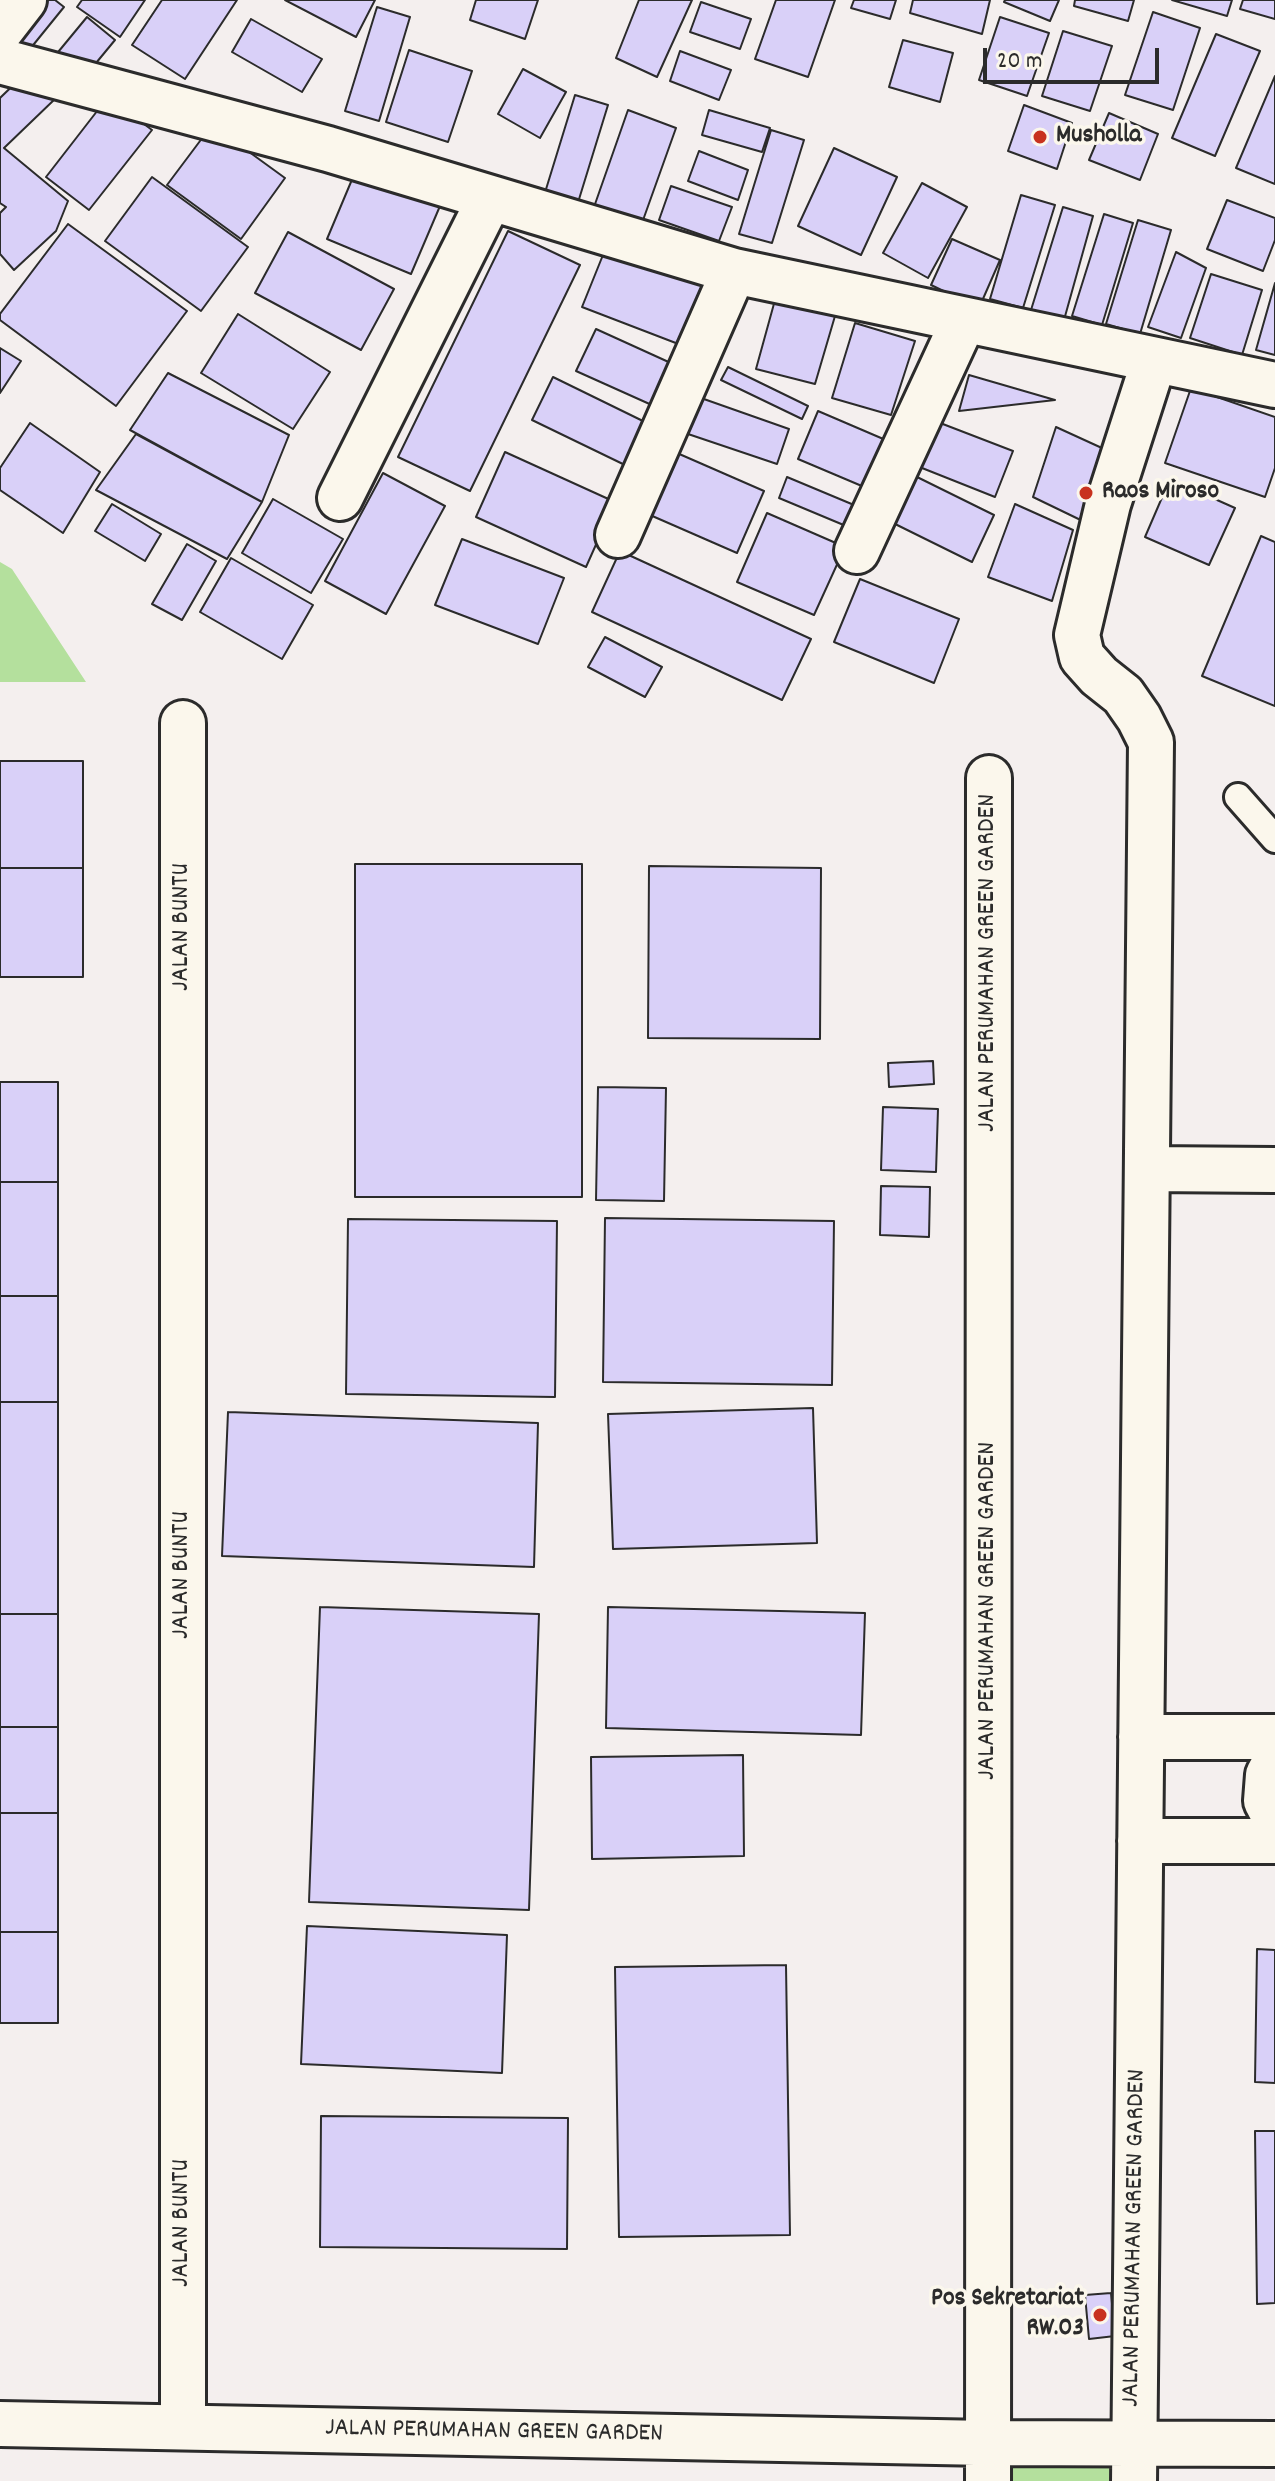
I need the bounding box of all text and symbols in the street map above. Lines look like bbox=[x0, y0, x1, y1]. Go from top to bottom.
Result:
scale bar bbox=[987, 32, 1163, 82]
text: 20 m bbox=[997, 45, 1043, 79]
place label: Musholla bbox=[1056, 121, 1141, 153]
marker: Musholla bbox=[1031, 128, 1049, 146]
place label: Raos Miroso bbox=[1102, 477, 1219, 509]
marker: Raos Miroso bbox=[1077, 484, 1095, 502]
street label: JALAN PERUMAHAN GREEN GARDEN bbox=[973, 794, 1005, 1132]
street label: JALAN BUNTU bbox=[167, 863, 199, 991]
street label: JALAN PERUMAHAN GREEN GARDEN bbox=[973, 1442, 1005, 1780]
street label: JALAN BUNTU bbox=[167, 1511, 199, 1639]
street label: JALAN PERUMAHAN GREEN GARDEN bbox=[1117, 2069, 1155, 2407]
street label: JALAN BUNTU bbox=[167, 2159, 199, 2287]
place label: Pos Sekretariat RW.03 bbox=[931, 2284, 1084, 2346]
marker: Pos Sekretariat RW.03 bbox=[1091, 2306, 1109, 2324]
street label: JALAN PERUMAHAN GREEN GARDEN bbox=[325, 2414, 663, 2452]

